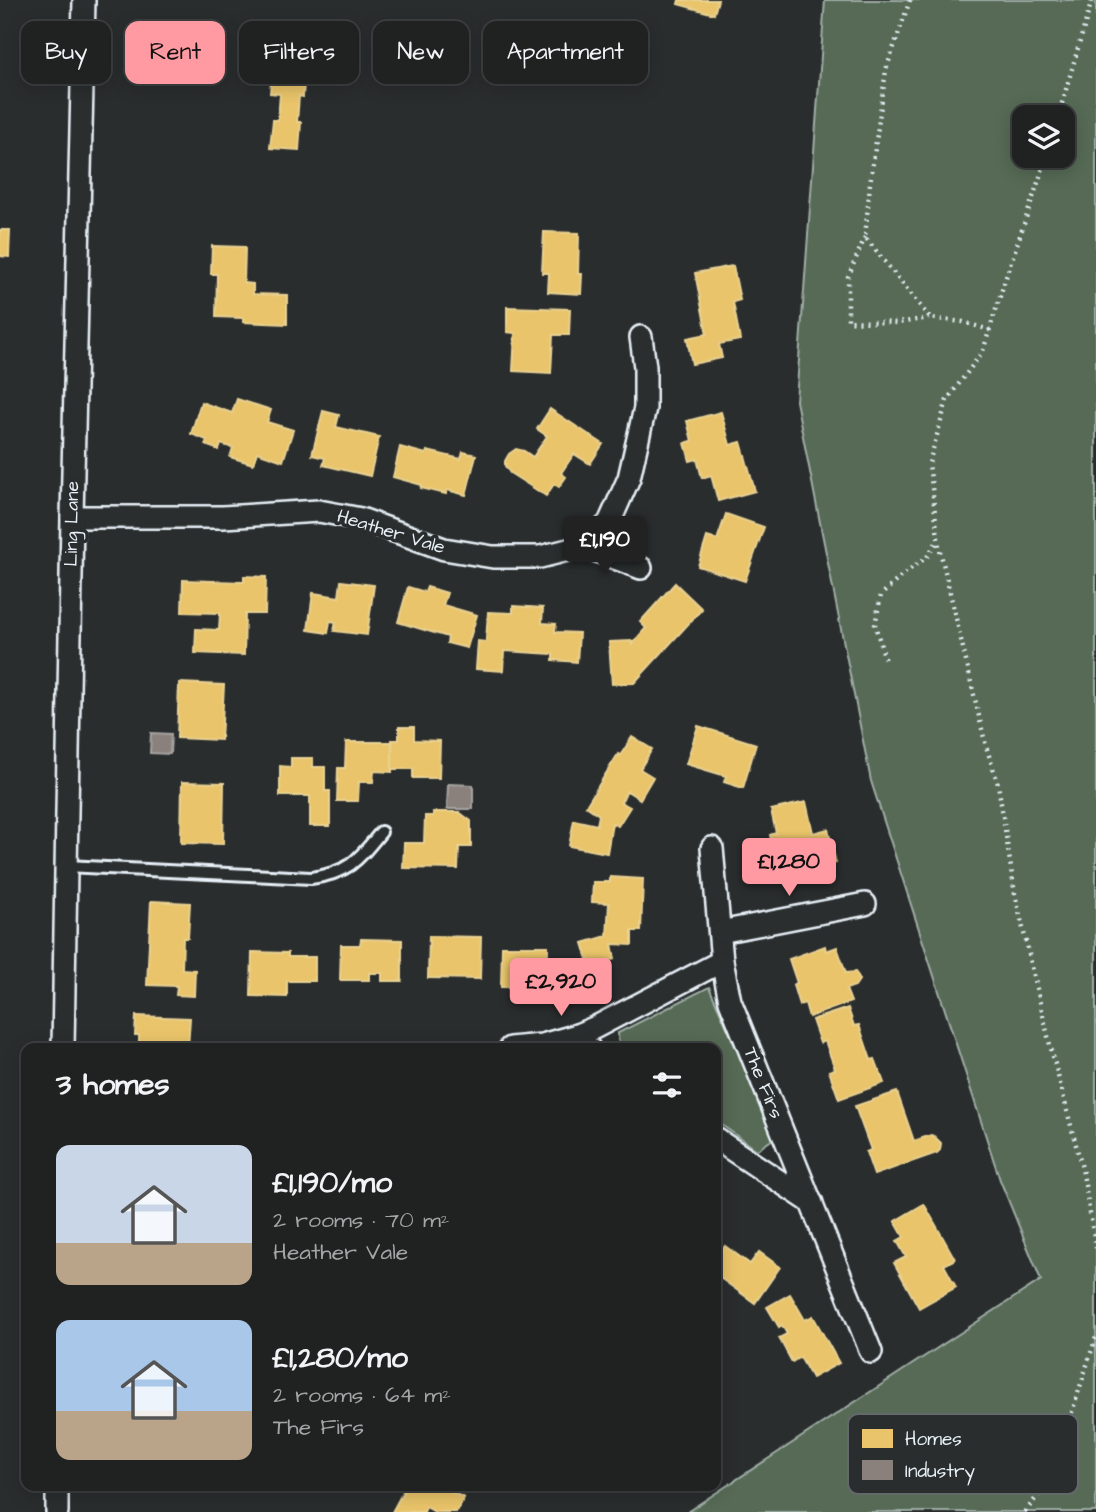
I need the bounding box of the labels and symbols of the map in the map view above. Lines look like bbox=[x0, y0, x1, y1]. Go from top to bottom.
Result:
street label: Ling Lane bbox=[58, 481, 87, 567]
street label: Heather Vale bbox=[334, 503, 448, 561]
pin: £1,190 bbox=[548, 516, 662, 576]
pin: £1,280 bbox=[732, 838, 846, 898]
pin: £2,920 bbox=[504, 958, 618, 1018]
street label: The Firs bbox=[736, 1043, 790, 1123]
legend bbox=[848, 1414, 1078, 1494]
text: Homes bbox=[905, 1426, 962, 1453]
text: Industry bbox=[905, 1458, 975, 1486]

